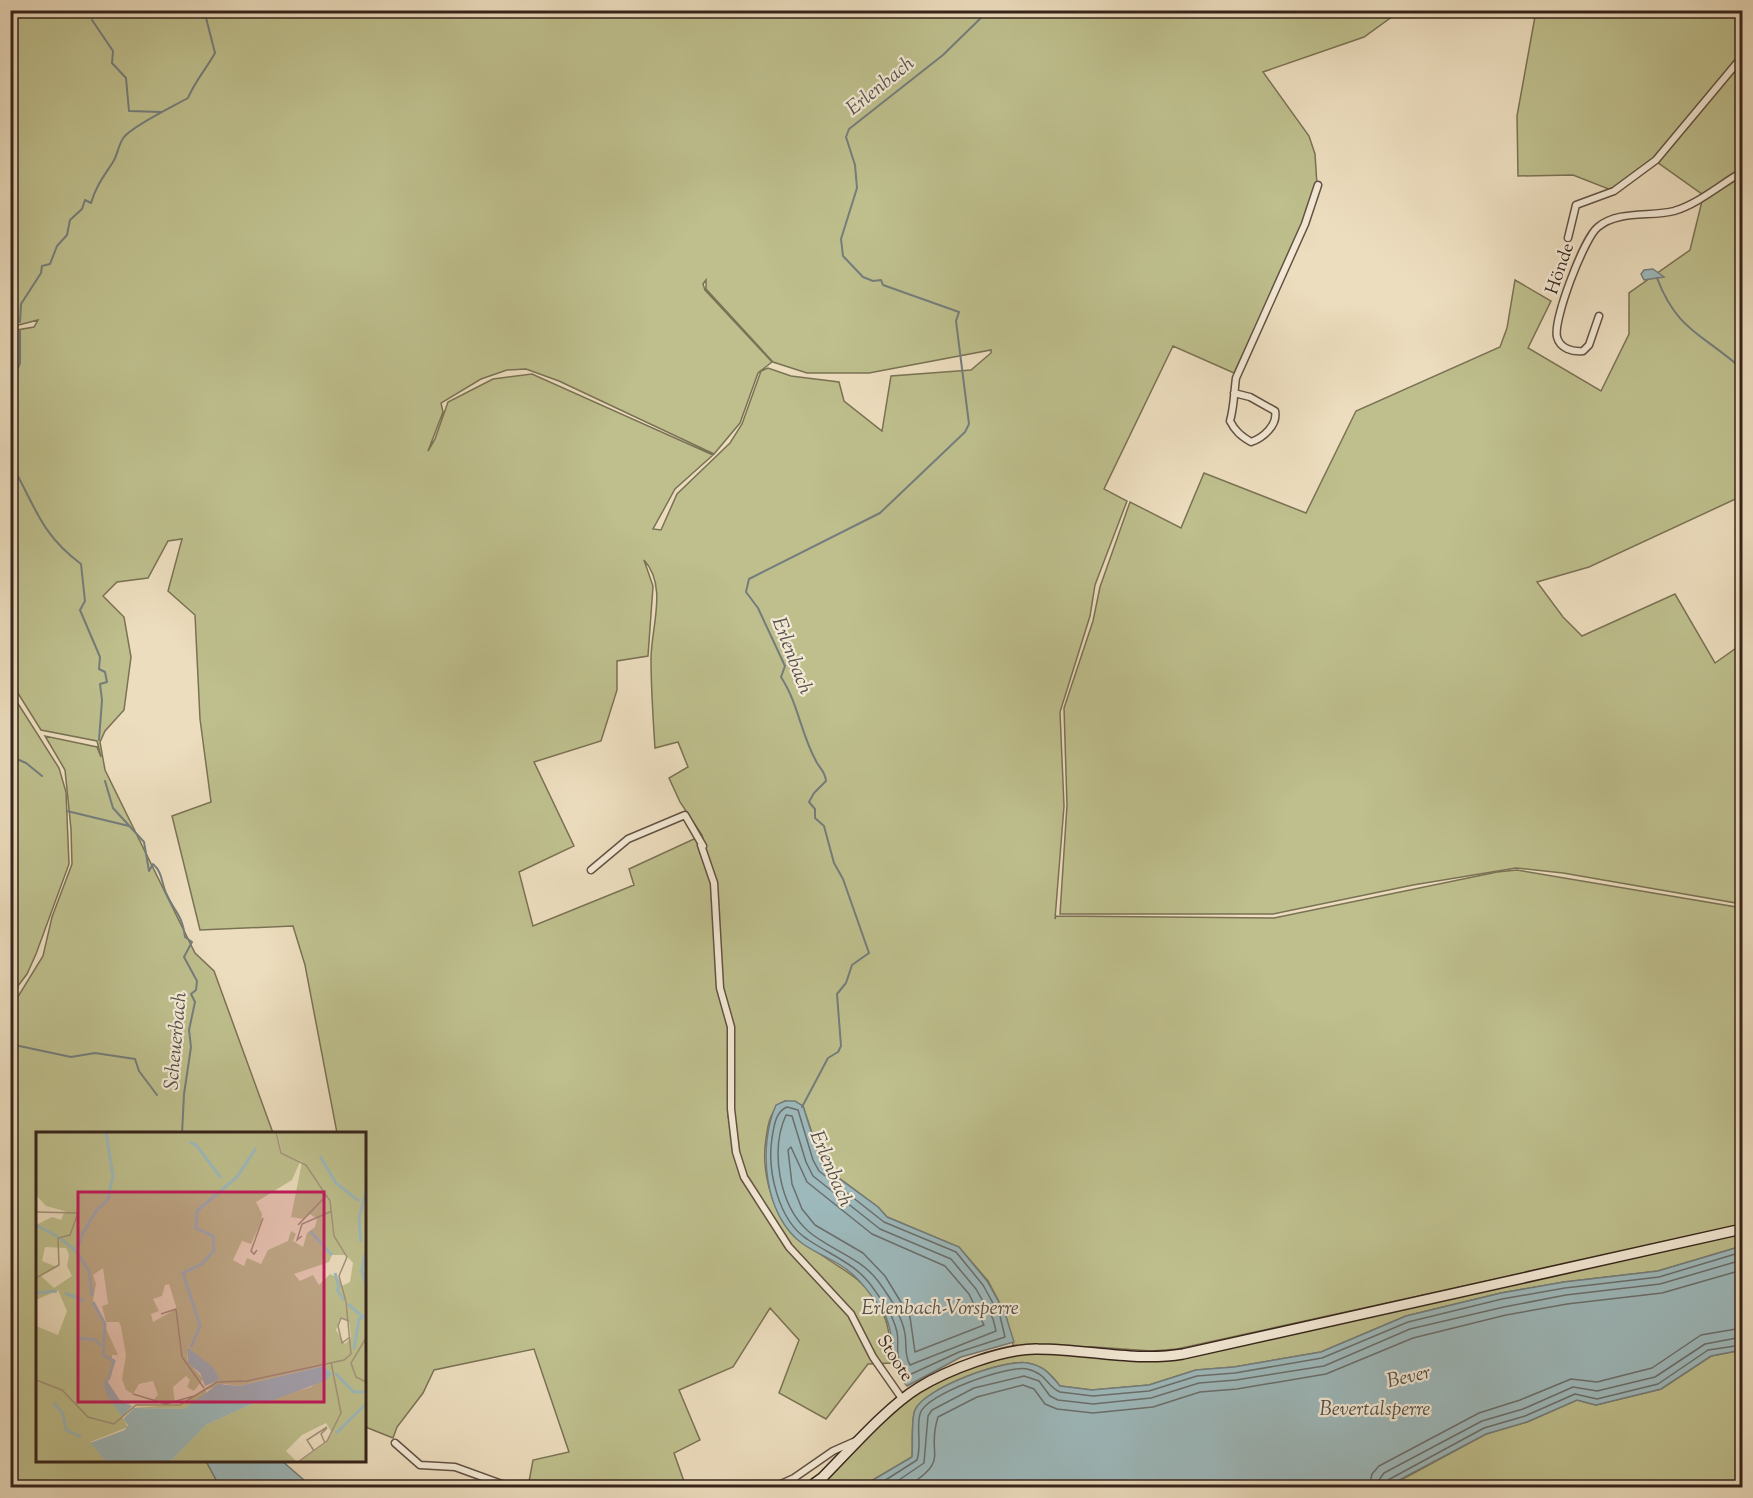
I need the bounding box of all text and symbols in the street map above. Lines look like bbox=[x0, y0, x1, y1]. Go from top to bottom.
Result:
water label: Erlenbach bbox=[841, 50, 922, 124]
street label: Hönde bbox=[1540, 240, 1582, 298]
water label: Erlenbach bbox=[763, 613, 819, 699]
water label: Scheuerbach bbox=[158, 991, 196, 1091]
water label: Erlenbach bbox=[801, 1126, 859, 1212]
inset map bbox=[36, 1132, 366, 1462]
water label: Erlenbach-Vorsperre bbox=[861, 1295, 1019, 1324]
street label: Stoote bbox=[869, 1331, 919, 1387]
water label: Bever bbox=[1384, 1359, 1434, 1397]
water label: Bevertalsperre bbox=[1320, 1396, 1430, 1425]

